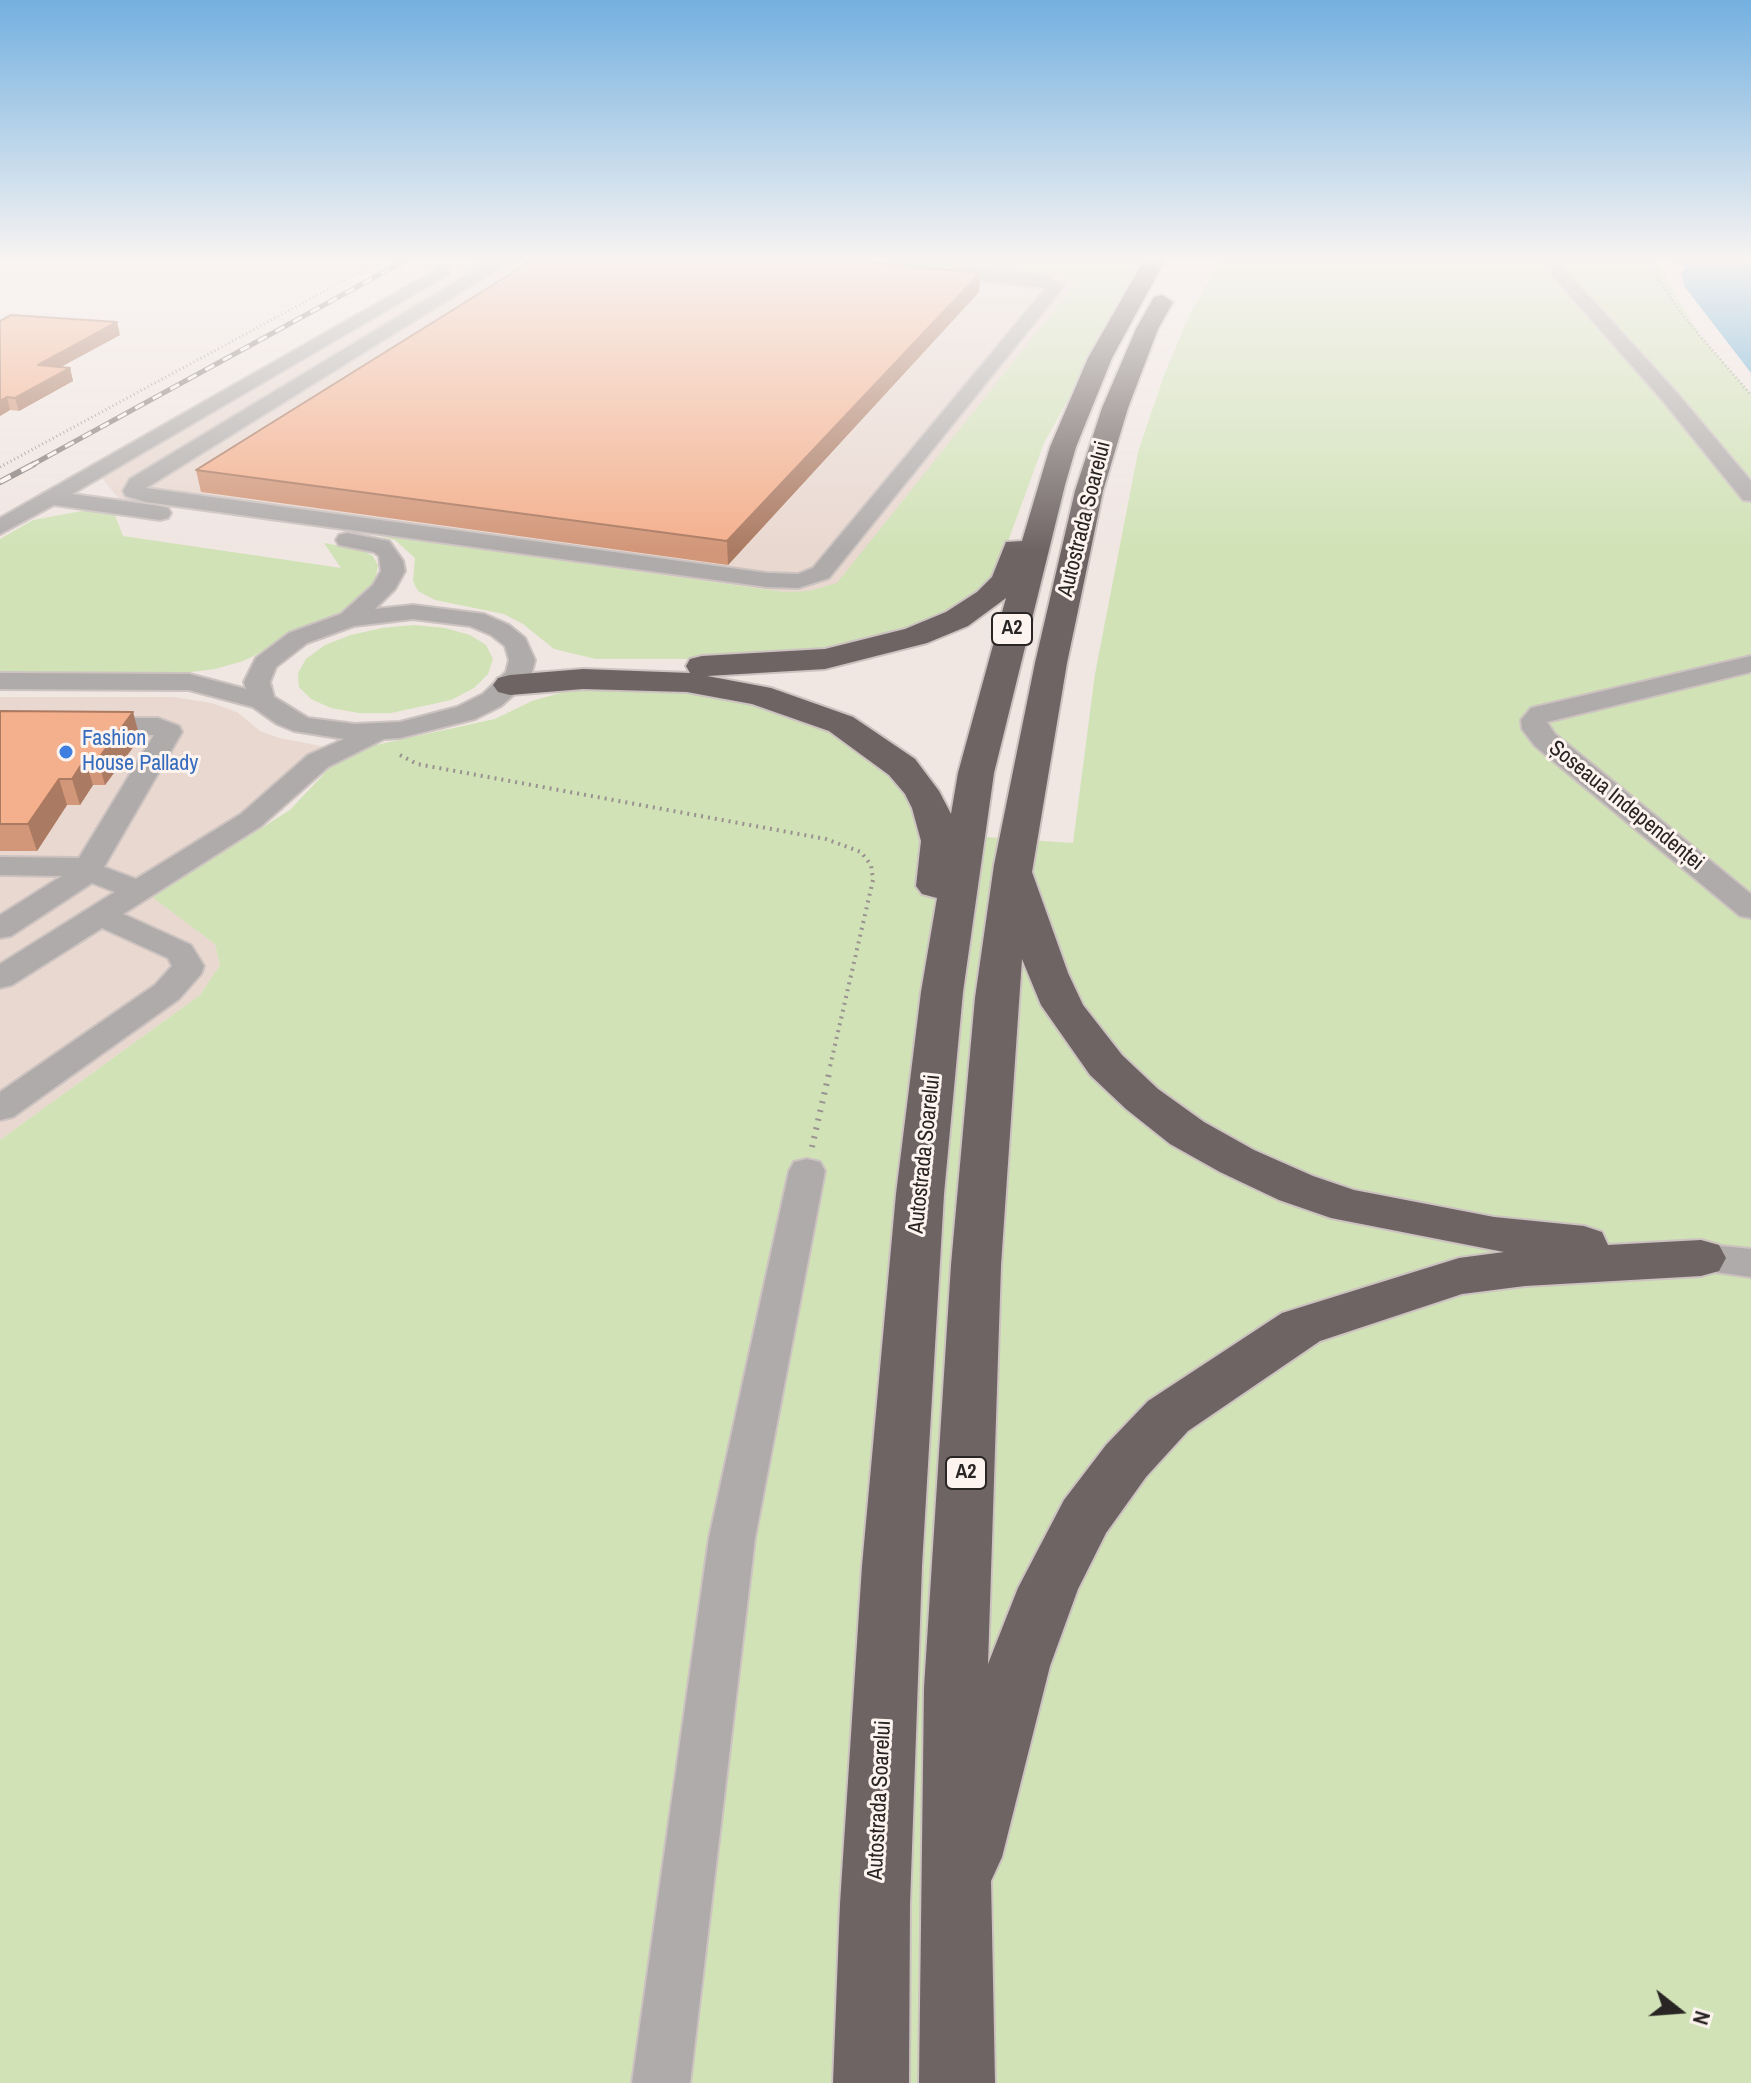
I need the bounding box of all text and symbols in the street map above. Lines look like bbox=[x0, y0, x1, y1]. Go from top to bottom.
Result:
street label: Autostrada Soarelui bbox=[1053, 438, 1117, 600]
road number: A2 bbox=[992, 613, 1032, 645]
place label: Fashion House Pallady bbox=[82, 726, 198, 778]
street label: Șoseaua Independenței bbox=[1543, 735, 1709, 877]
marker: Fashion House Pallady bbox=[57, 743, 75, 761]
street label: Autostrada Soarelui bbox=[904, 1073, 946, 1235]
road number: A2 bbox=[946, 1457, 986, 1489]
street label: Autostrada Soarelui bbox=[863, 1720, 897, 1880]
north arrow bbox=[1639, 1971, 1719, 2051]
text: N bbox=[1686, 2007, 1718, 2029]

